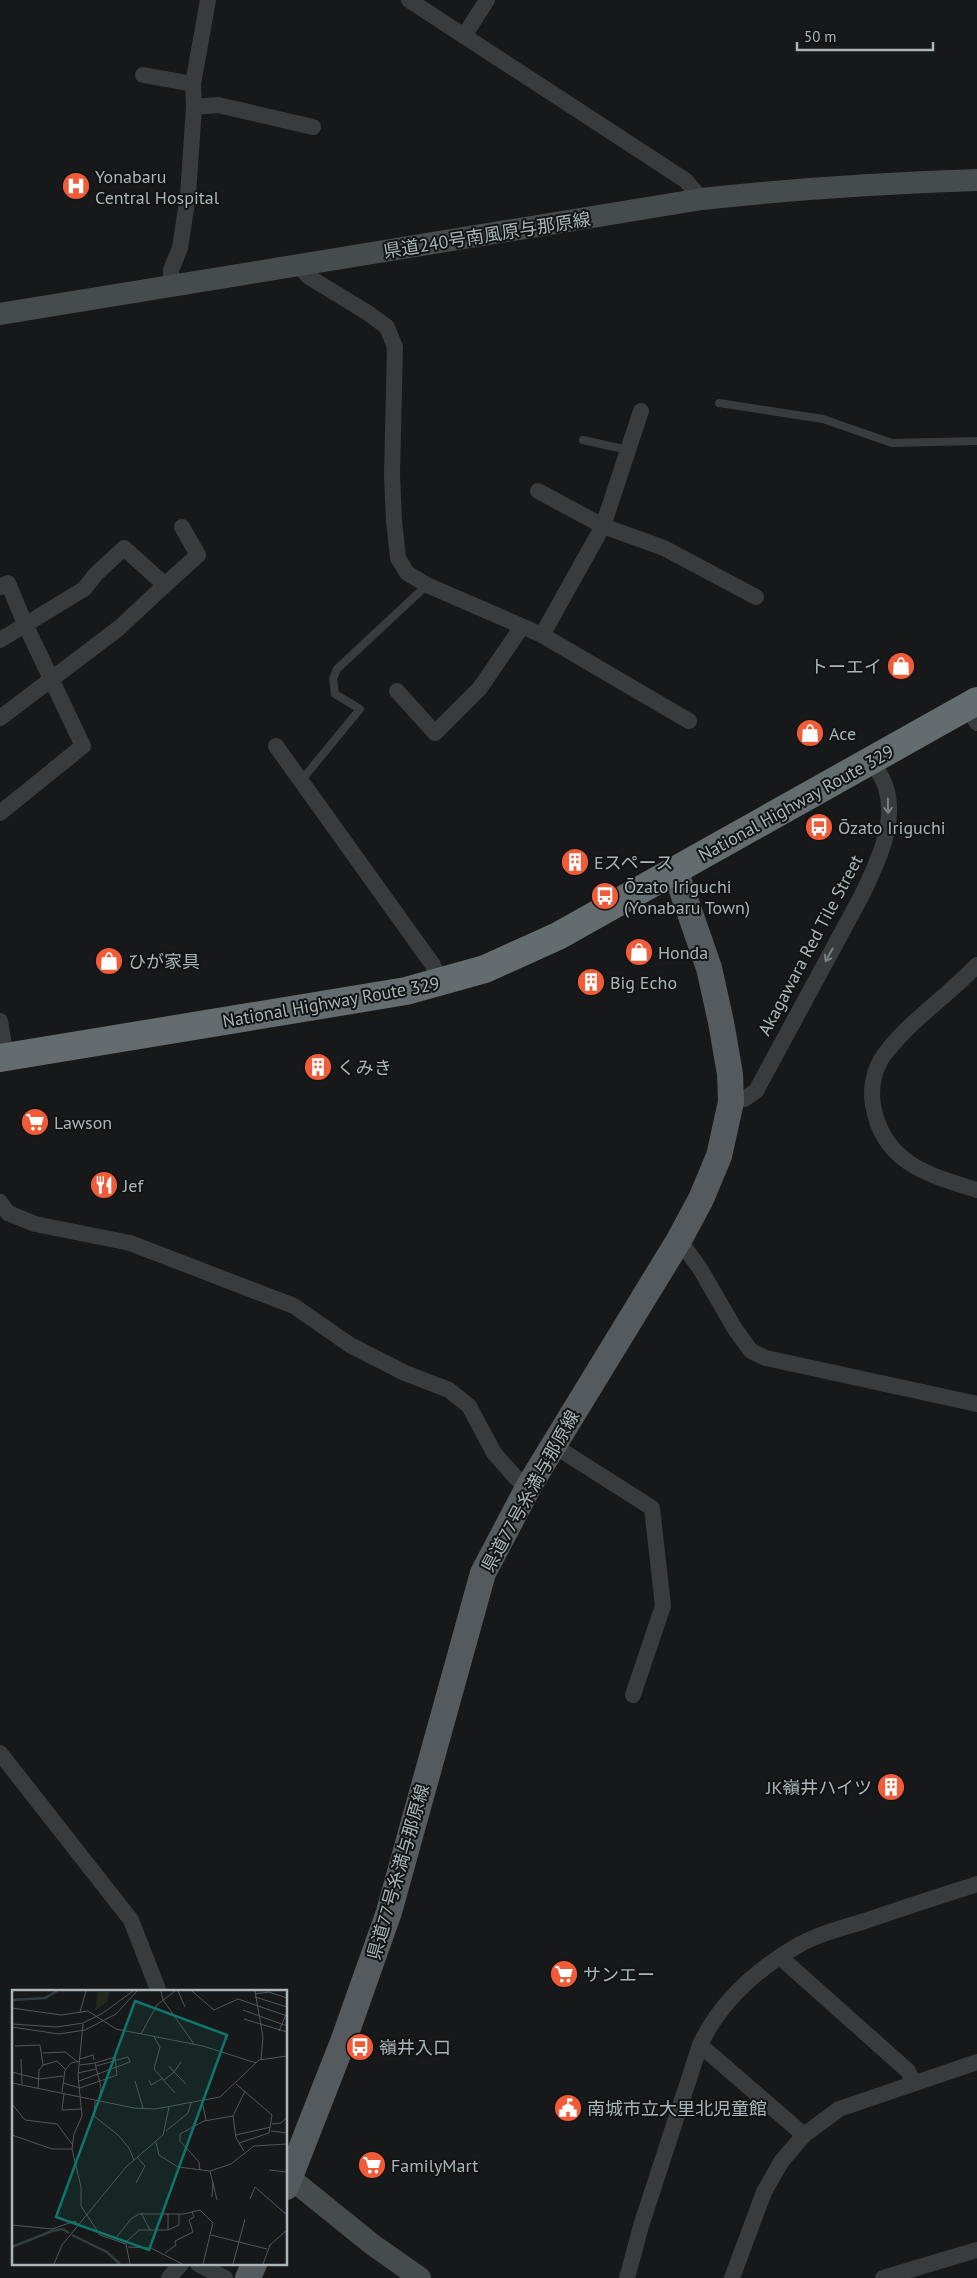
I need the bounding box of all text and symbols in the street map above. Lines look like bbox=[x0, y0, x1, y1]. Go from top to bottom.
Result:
scale bar bbox=[797, 20, 933, 52]
text: 50 m bbox=[804, 27, 837, 46]
place label: Yonabaru Central Hospital bbox=[95, 165, 220, 209]
hospital icon: Yonabaru Central Hospital bbox=[61, 171, 91, 201]
street label: 県道240号南風原与那原線 bbox=[382, 207, 592, 263]
shop icon: トーエイ bbox=[886, 651, 916, 681]
place label: トーエイ bbox=[810, 655, 882, 678]
shop icon: Ace bbox=[795, 718, 825, 748]
place label: Ace bbox=[829, 722, 856, 745]
street label: National Highway Route 329 bbox=[694, 740, 898, 866]
one-way arrow bbox=[884, 797, 893, 813]
bus stop icon: Ōzato Iriguchi bbox=[804, 812, 834, 842]
place label: Ōzato Iriguchi bbox=[838, 816, 946, 839]
building icon: Eスペース bbox=[560, 847, 590, 877]
place label: Eスペース bbox=[594, 851, 674, 874]
street label: Akagawara Red Tile Street bbox=[753, 851, 867, 1039]
place label: Ōzato Iriguchi (Yonabaru Town) bbox=[624, 875, 750, 919]
bus stop icon: Ōzato Iriguchi (Yonabaru Town) bbox=[590, 881, 620, 911]
shop icon: Honda bbox=[624, 937, 654, 967]
place label: Honda bbox=[658, 941, 708, 964]
shop icon: ひが家具 bbox=[94, 946, 124, 976]
one-way arrow bbox=[824, 947, 834, 962]
place label: ひが家具 bbox=[128, 950, 200, 973]
building icon: Big Echo bbox=[576, 967, 606, 997]
place label: Big Echo bbox=[610, 971, 677, 994]
street label: National Highway Route 329 bbox=[221, 972, 441, 1032]
building icon: くみき bbox=[303, 1052, 333, 1082]
place label: くみき bbox=[337, 1056, 392, 1079]
supermarket icon: Lawson bbox=[20, 1107, 50, 1137]
place label: Lawson bbox=[54, 1111, 112, 1134]
restaurant icon: Jef bbox=[89, 1170, 119, 1200]
place label: Jef bbox=[122, 1174, 144, 1197]
street label: 県道77号糸満与那原線 bbox=[476, 1406, 584, 1576]
building icon: JK嶺井ハイツ bbox=[876, 1772, 906, 1802]
place label: JK嶺井ハイツ bbox=[765, 1776, 872, 1799]
street label: 県道77号糸満与那原線 bbox=[362, 1782, 434, 1962]
supermarket icon: サンエー bbox=[549, 1959, 579, 1989]
place label: サンエー bbox=[583, 1963, 655, 1986]
inset map bbox=[12, 1990, 288, 2266]
bus stop icon: 嶺井入口 bbox=[345, 2032, 375, 2062]
place label: 嶺井入口 bbox=[379, 2036, 451, 2059]
public building icon: 南城市立大里北児童館 bbox=[553, 2093, 583, 2123]
place label: 南城市立大里北児童館 bbox=[587, 2097, 767, 2120]
supermarket icon: FamilyMart bbox=[357, 2150, 387, 2180]
place label: FamilyMart bbox=[391, 2154, 478, 2177]

